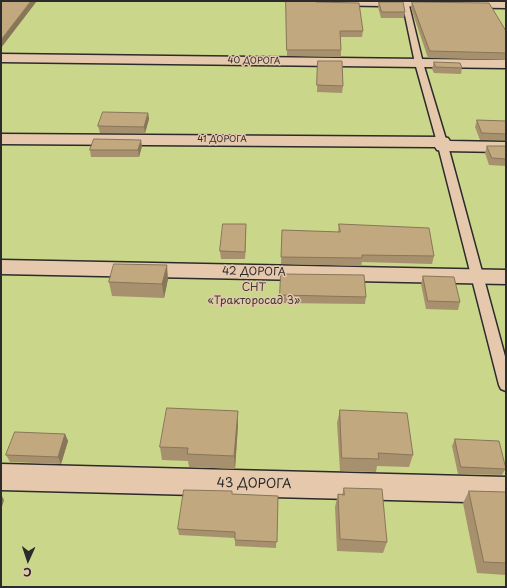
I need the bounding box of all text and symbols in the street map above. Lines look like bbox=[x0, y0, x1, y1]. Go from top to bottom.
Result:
street label: 40 ДОРОГА bbox=[228, 55, 280, 67]
street label: 41 ДОРОГА bbox=[197, 135, 247, 145]
street label: 42 ДОРОГА bbox=[222, 265, 286, 279]
park label: СНТ «Тракторосад 3» bbox=[208, 281, 300, 307]
street label: 43 ДОРОГА bbox=[216, 476, 292, 492]
north arrow bbox=[8, 540, 48, 580]
text: С bbox=[23, 564, 32, 581]

